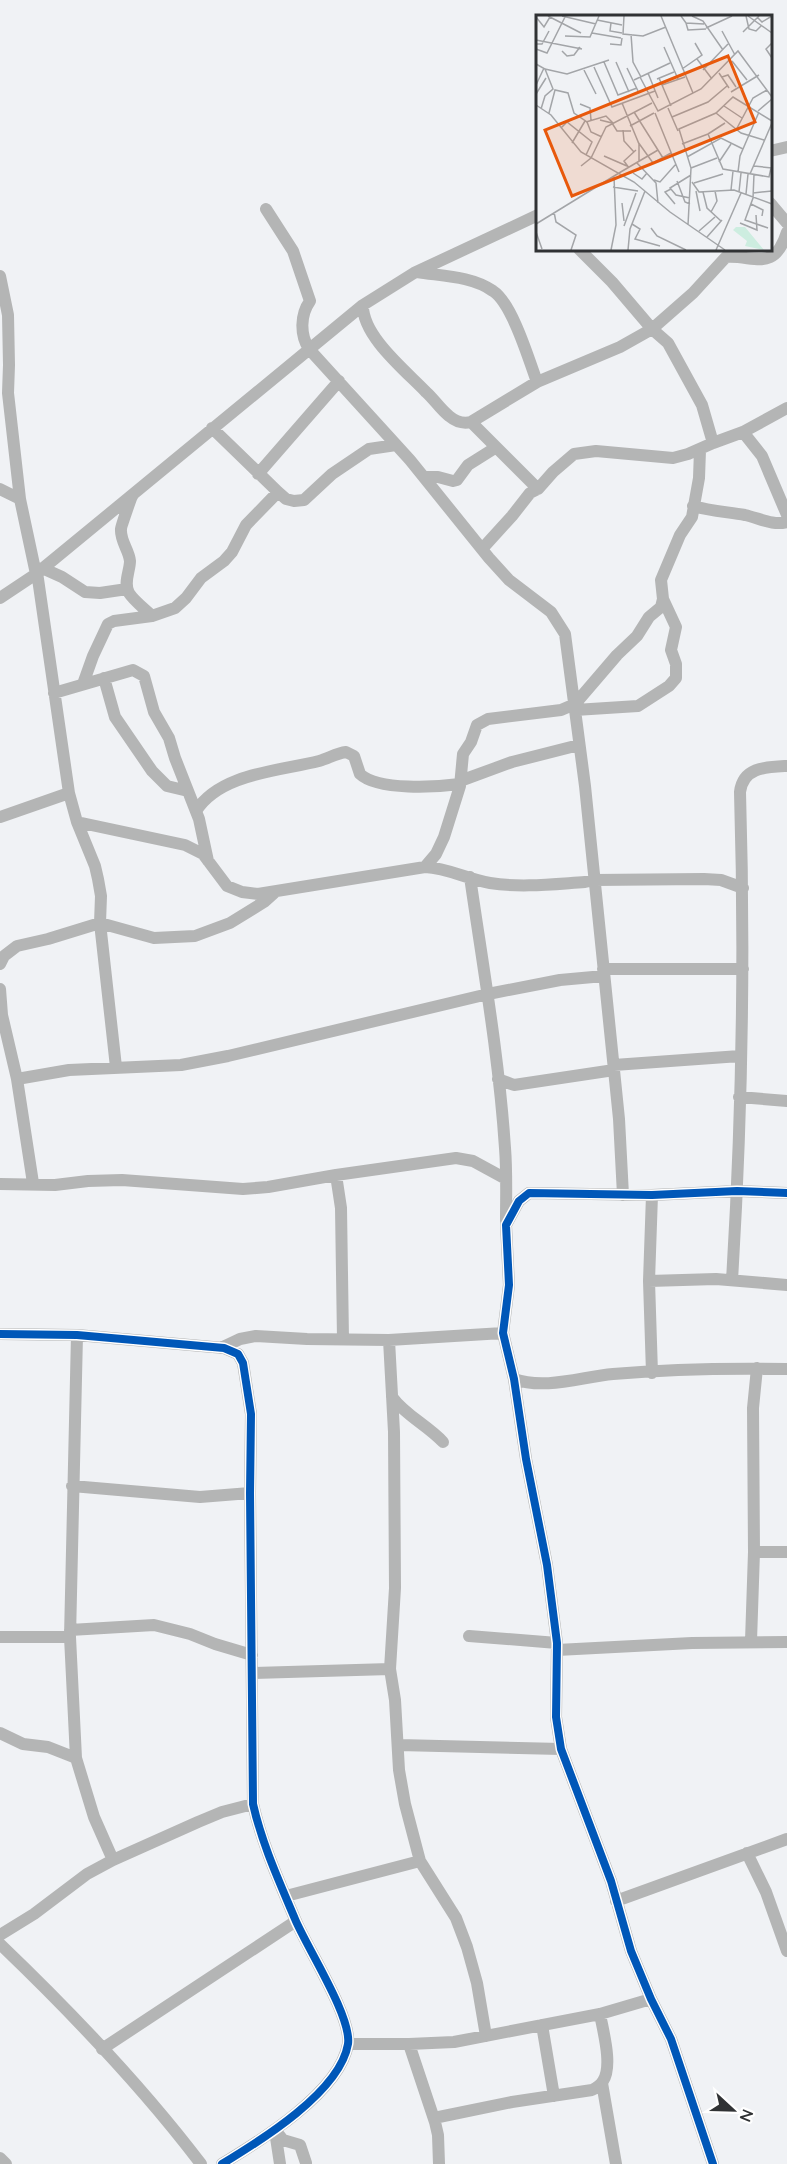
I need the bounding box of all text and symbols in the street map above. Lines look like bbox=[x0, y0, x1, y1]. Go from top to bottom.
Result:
inset map bbox=[536, 15, 772, 250]
north arrow bbox=[703, 2080, 763, 2140]
text: N bbox=[735, 2106, 758, 2125]

